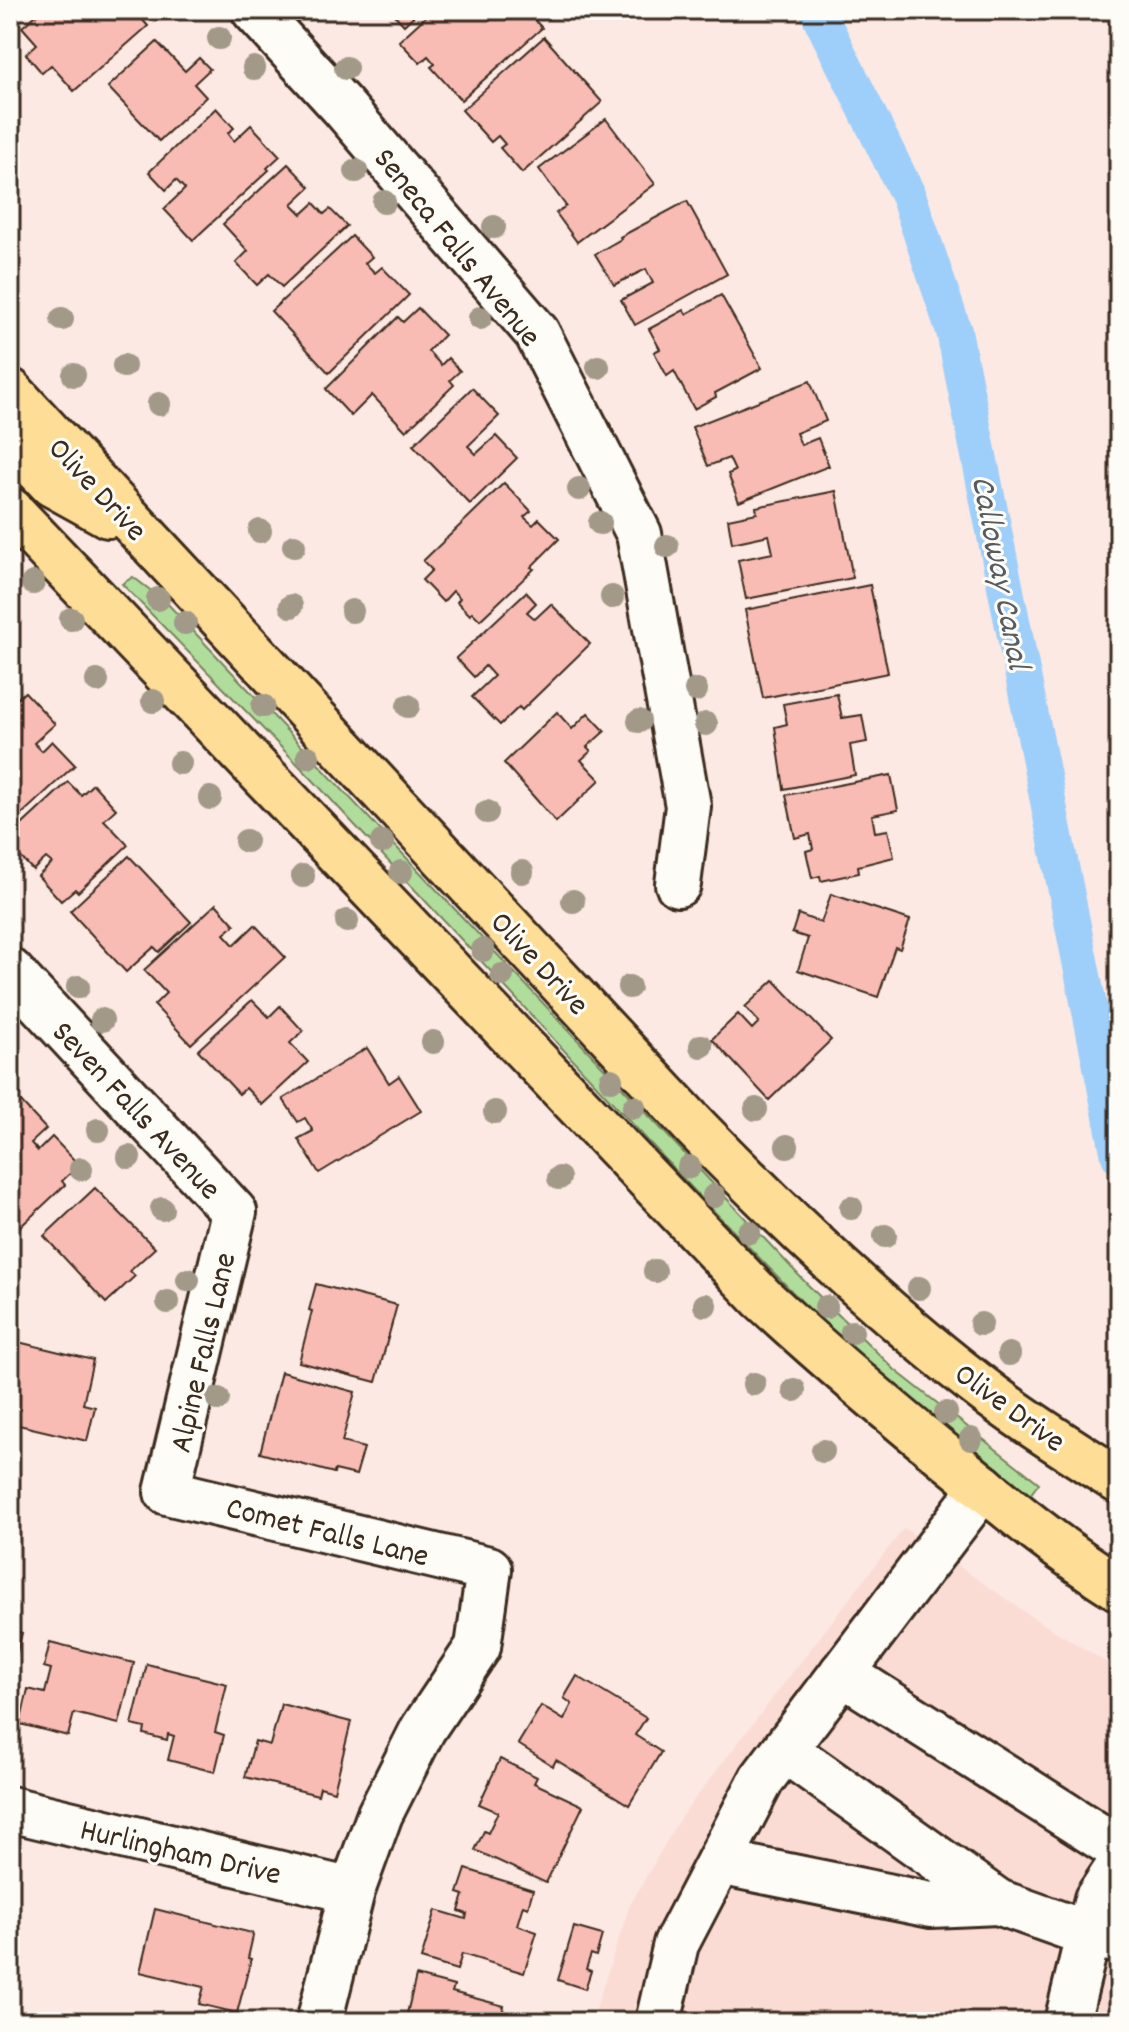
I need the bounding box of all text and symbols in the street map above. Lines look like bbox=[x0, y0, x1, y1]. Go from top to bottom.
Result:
street label: Seneca Falls Avenue bbox=[360, 139, 550, 359]
street label: Olive Drive bbox=[35, 429, 156, 554]
water label: Calloway Canal bbox=[955, 472, 1041, 677]
street label: Olive Drive bbox=[477, 903, 598, 1028]
street label: Seven Falls Avenue bbox=[39, 1012, 230, 1212]
street label: Alpine Falls Lane bbox=[160, 1248, 251, 1458]
street label: Olive Drive bbox=[943, 1354, 1073, 1466]
street label: Comet Falls Lane bbox=[221, 1487, 433, 1582]
street label: Hurlingham Drive bbox=[75, 1809, 285, 1900]

